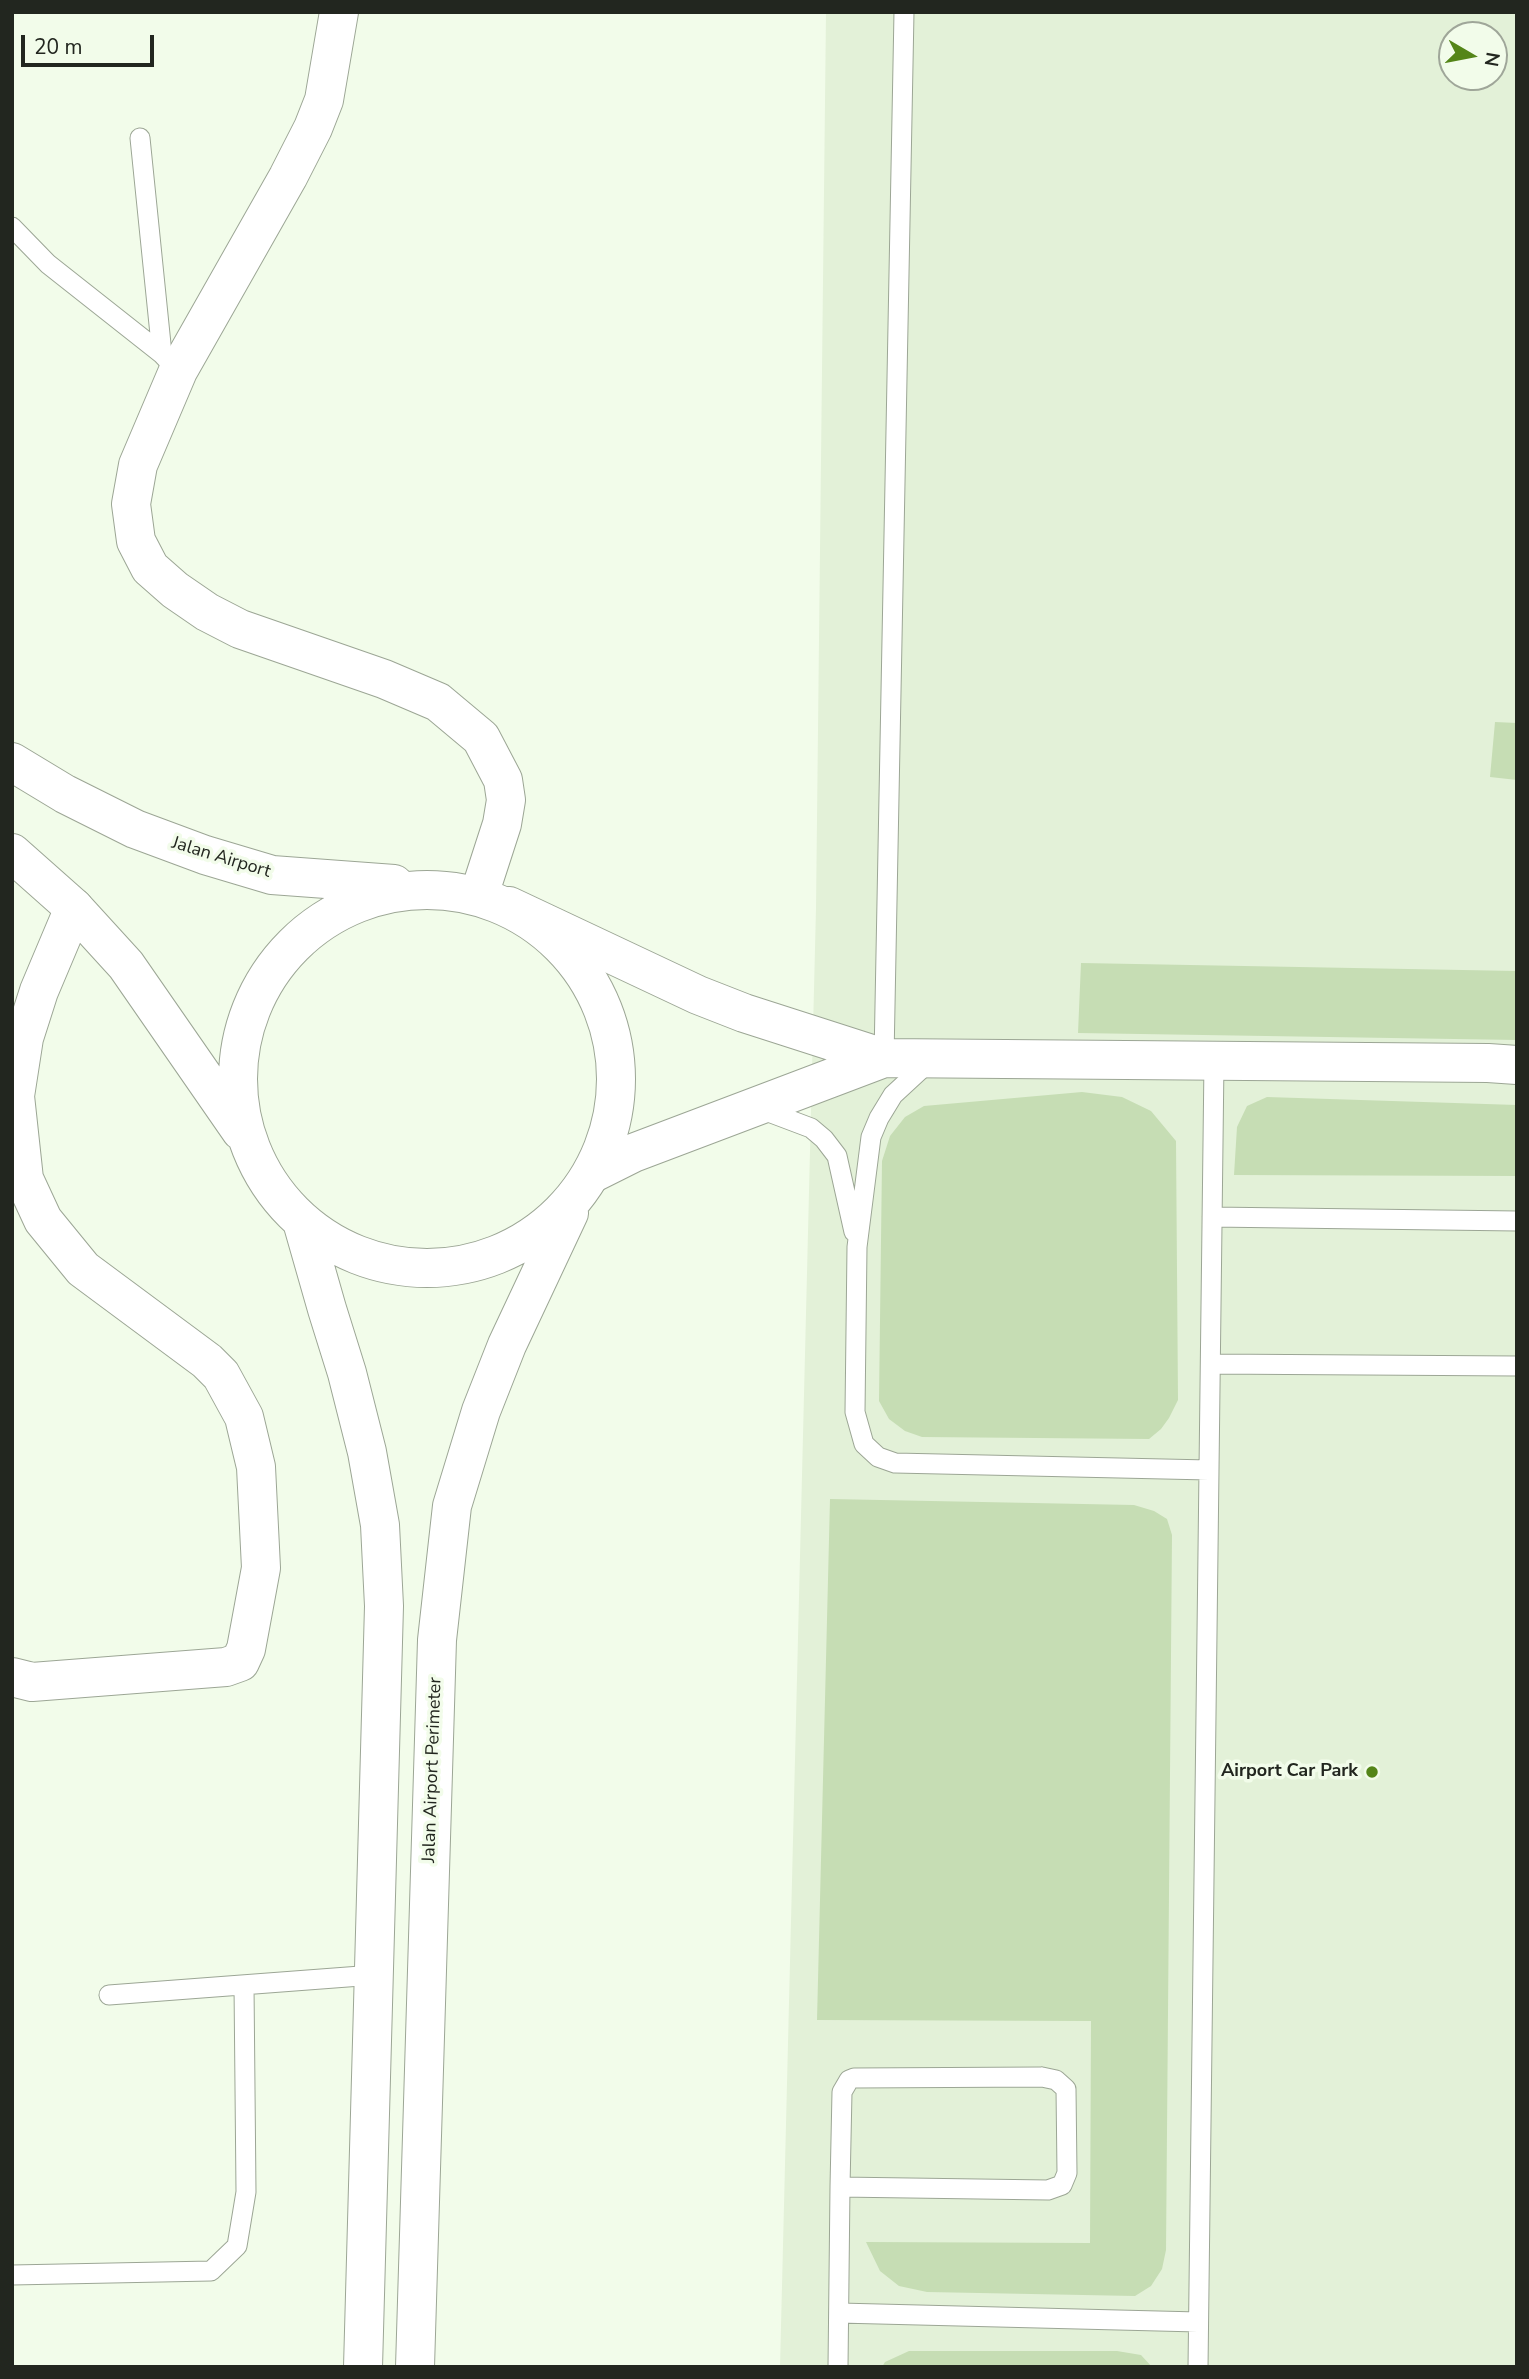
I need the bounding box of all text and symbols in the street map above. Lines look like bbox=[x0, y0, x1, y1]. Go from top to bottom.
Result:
scale bar bbox=[24, 21, 158, 65]
north arrow bbox=[1438, 21, 1508, 91]
text: 20 m bbox=[34, 33, 83, 61]
text: N bbox=[1478, 50, 1506, 69]
street label: Jalan Airport bbox=[169, 833, 273, 883]
street label: Jalan Airport Perimeter bbox=[419, 1677, 447, 1863]
place label: Airport Car Park bbox=[1221, 1761, 1358, 1783]
marker: Airport Car Park bbox=[1364, 1764, 1380, 1780]

